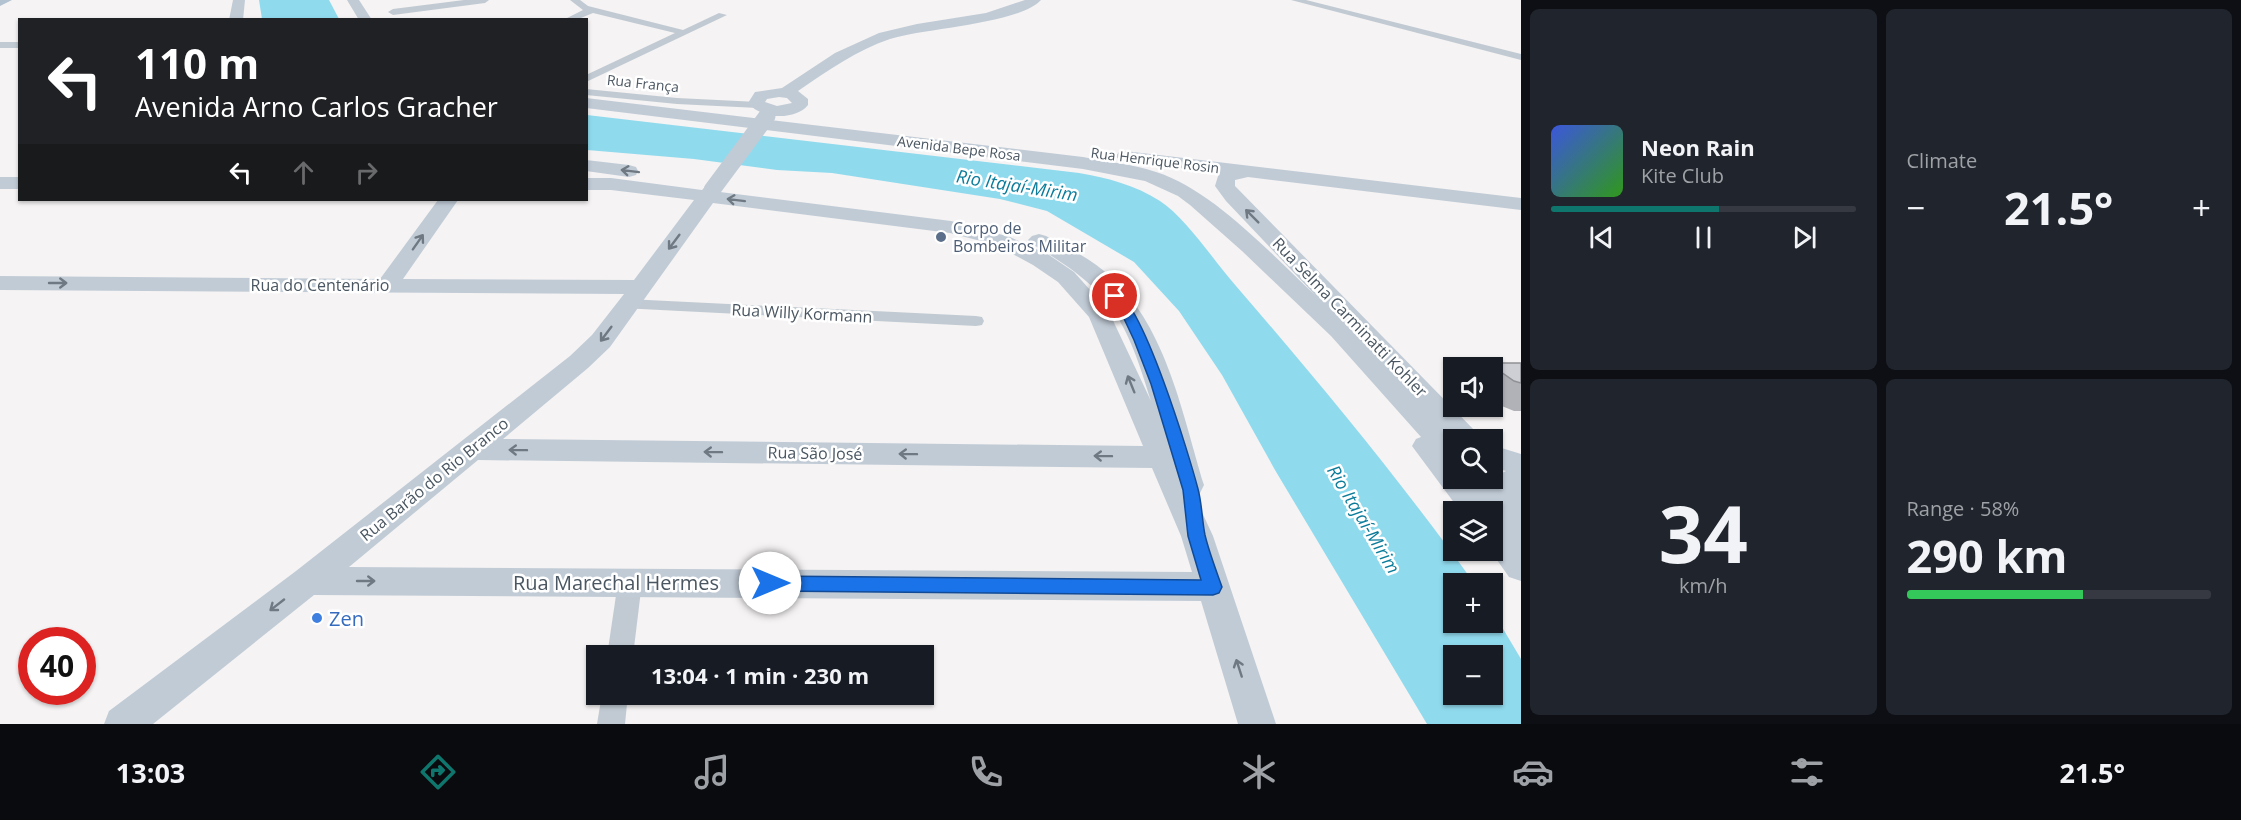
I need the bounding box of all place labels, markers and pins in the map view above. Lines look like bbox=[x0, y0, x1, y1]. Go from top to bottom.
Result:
place label: Corpo de Bombeiros Militar bbox=[953, 217, 1087, 257]
marker: Corpo de Bombeiros Militar bbox=[934, 230, 948, 244]
pin bbox=[1089, 270, 1140, 321]
place label: Zen bbox=[329, 605, 364, 632]
marker: Zen bbox=[310, 611, 324, 625]

